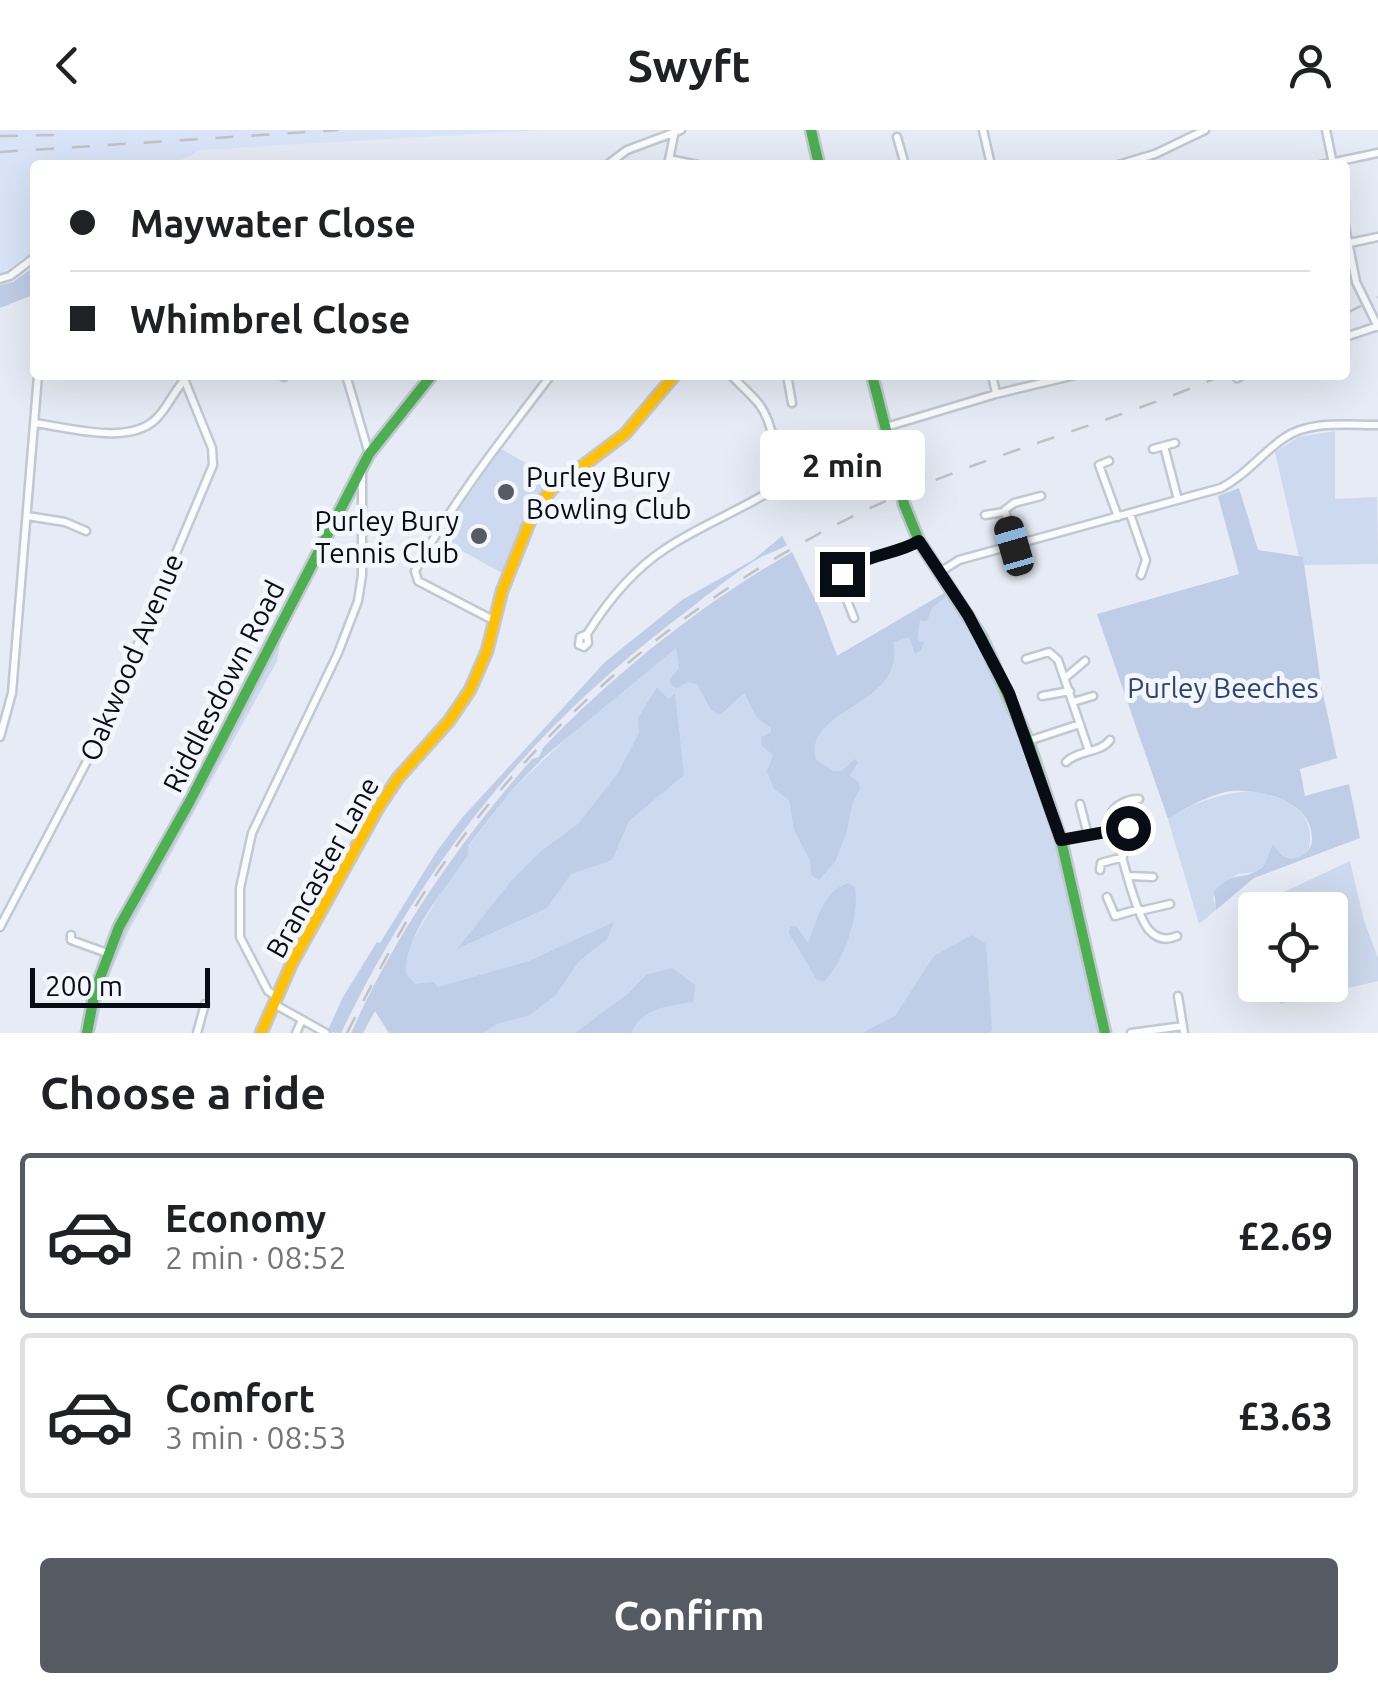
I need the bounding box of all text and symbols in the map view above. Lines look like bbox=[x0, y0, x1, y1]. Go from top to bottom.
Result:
icon: back bbox=[40, 38, 95, 93]
icon: person bbox=[1283, 38, 1338, 93]
text: Swyft bbox=[627, 40, 751, 91]
text: Maywater Close bbox=[130, 202, 416, 244]
text: Whimbrel Close bbox=[130, 298, 410, 340]
callout: 2 min bbox=[760, 429, 924, 499]
text: 2 min bbox=[802, 447, 883, 483]
place label: Purley Bury Bowling Club bbox=[526, 461, 691, 524]
marker: Purley Bury Bowling Club bbox=[495, 481, 517, 503]
place label: Purley Bury Tennis Club bbox=[314, 505, 459, 568]
car bbox=[991, 513, 1037, 579]
marker: Purley Bury Tennis Club bbox=[468, 525, 490, 547]
street label: Oakwood Avenue bbox=[73, 549, 189, 765]
route end bbox=[820, 552, 865, 597]
street label: Riddlesdown Road bbox=[156, 575, 290, 797]
park label: Purley Beeches bbox=[1127, 672, 1319, 703]
street label: Brancaster Lane bbox=[260, 771, 384, 963]
route start bbox=[1106, 806, 1151, 851]
map controls bbox=[1238, 892, 1348, 1002]
button: locate bbox=[1238, 892, 1348, 1002]
scale bar bbox=[30, 963, 210, 1008]
text: 200 m bbox=[45, 970, 123, 1001]
text: Choose a ride bbox=[40, 1067, 326, 1118]
icon: car bbox=[45, 1191, 135, 1281]
text: Economy bbox=[165, 1197, 326, 1239]
text: £2.69 bbox=[1238, 1215, 1333, 1257]
text: 2 min · 08:52 bbox=[165, 1239, 347, 1275]
icon: car bbox=[45, 1371, 135, 1461]
text: Comfort bbox=[165, 1377, 315, 1419]
text: £3.63 bbox=[1238, 1395, 1333, 1437]
text: 3 min · 08:53 bbox=[165, 1419, 347, 1455]
button: Confirm bbox=[40, 1558, 1338, 1673]

